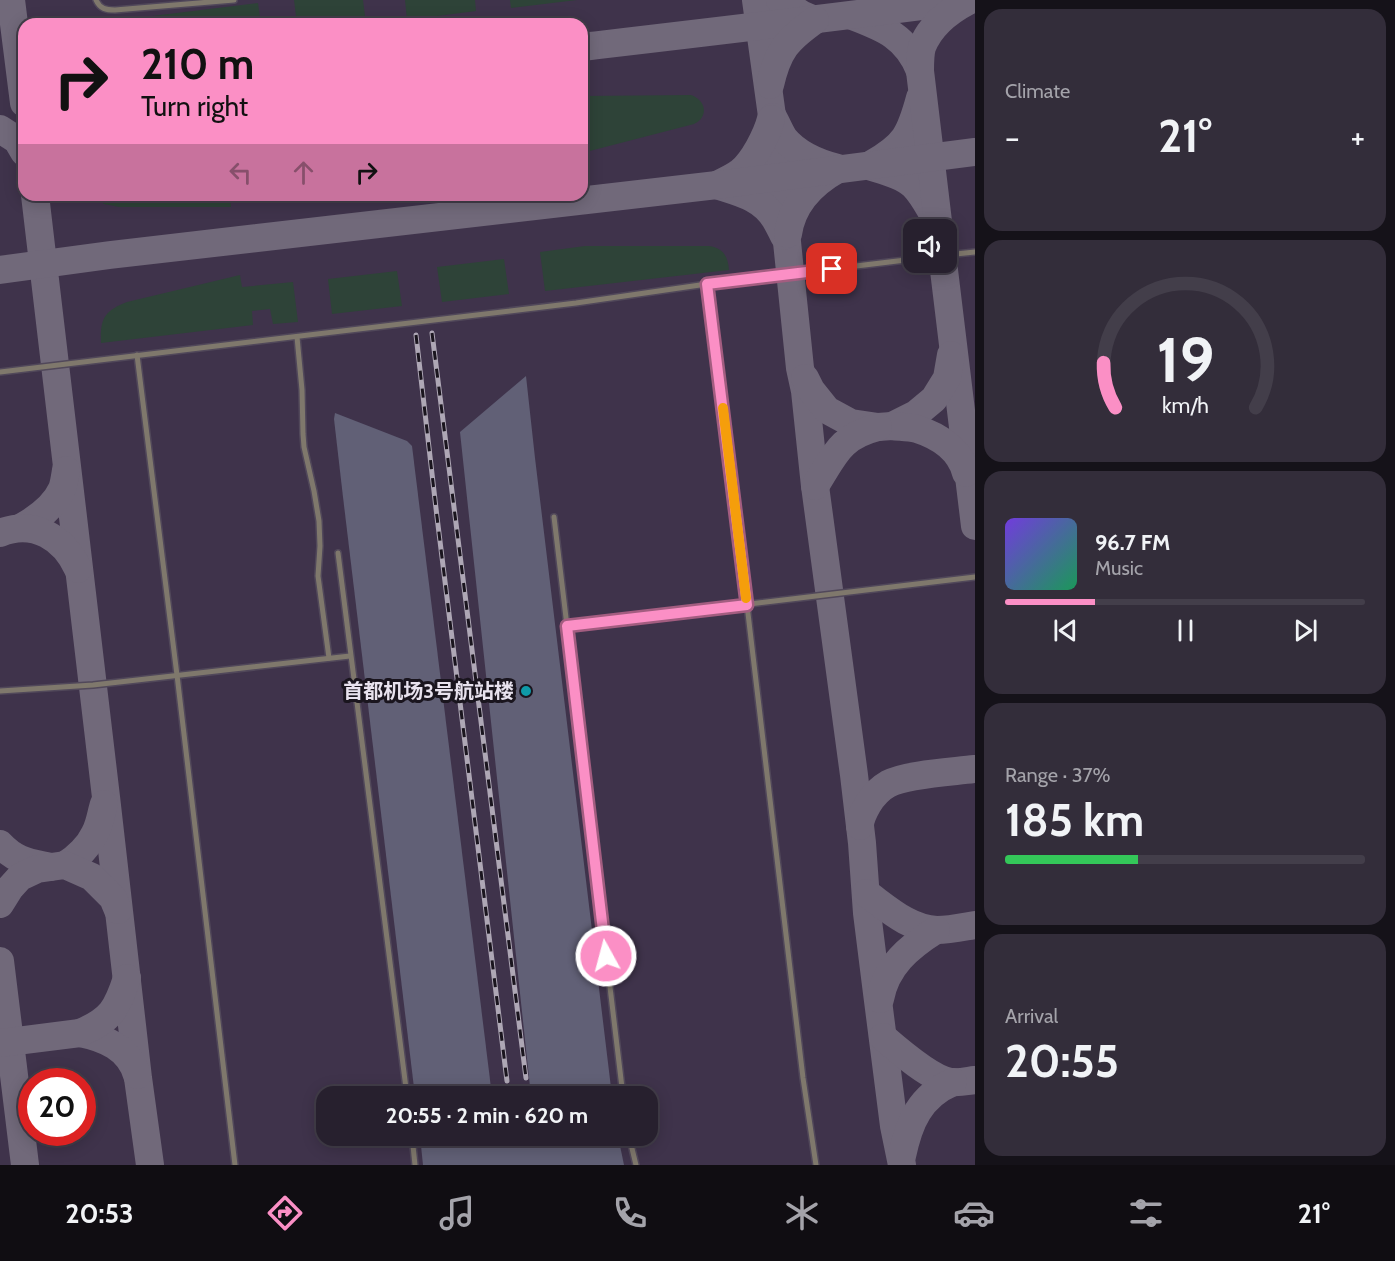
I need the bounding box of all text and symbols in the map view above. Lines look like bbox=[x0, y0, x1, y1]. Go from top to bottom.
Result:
text: 210 m bbox=[141, 38, 254, 90]
icon: right bbox=[42, 42, 120, 120]
text: Climate bbox=[1005, 79, 1070, 103]
text: Turn right bbox=[141, 90, 248, 123]
text: 21° bbox=[1158, 109, 1212, 163]
text: − bbox=[1005, 117, 1020, 157]
text: + bbox=[1350, 117, 1365, 157]
icon: left bbox=[224, 156, 257, 189]
icon: ahead bbox=[287, 156, 320, 189]
icon: right bbox=[350, 156, 383, 189]
map controls bbox=[903, 219, 957, 273]
button: sound bbox=[903, 219, 957, 273]
pin bbox=[806, 243, 857, 294]
icon: arrive bbox=[815, 252, 848, 285]
text: 19 bbox=[1156, 322, 1214, 398]
text: km/h bbox=[1162, 393, 1208, 419]
text: 96.7 FM bbox=[1095, 529, 1170, 556]
text: Music bbox=[1095, 556, 1143, 580]
icon: previous bbox=[1049, 614, 1082, 647]
icon: pause bbox=[1169, 614, 1202, 647]
icon: next bbox=[1289, 614, 1322, 647]
place label: 首都机场3号航站楼 bbox=[343, 679, 514, 703]
marker: 首都机场3号航站楼 bbox=[519, 684, 533, 698]
text: Range · 37% bbox=[1005, 763, 1111, 787]
text: 185 km bbox=[1005, 793, 1144, 847]
position arrow bbox=[574, 924, 638, 988]
text: Arrival bbox=[1005, 1004, 1058, 1028]
text: 20:55 bbox=[1005, 1034, 1119, 1088]
speed limit sign: 20 bbox=[18, 1068, 96, 1146]
text: 20:55 · 2 min · 620 m bbox=[386, 1102, 588, 1129]
icon: directions bbox=[264, 1192, 306, 1234]
icon: music bbox=[436, 1192, 478, 1234]
icon: phone bbox=[609, 1192, 651, 1234]
icon: climate bbox=[781, 1192, 823, 1234]
icon: car bbox=[953, 1192, 995, 1234]
icon: filters bbox=[1125, 1192, 1167, 1234]
text: 20:53 bbox=[65, 1197, 134, 1230]
text: 21° bbox=[1298, 1197, 1330, 1230]

